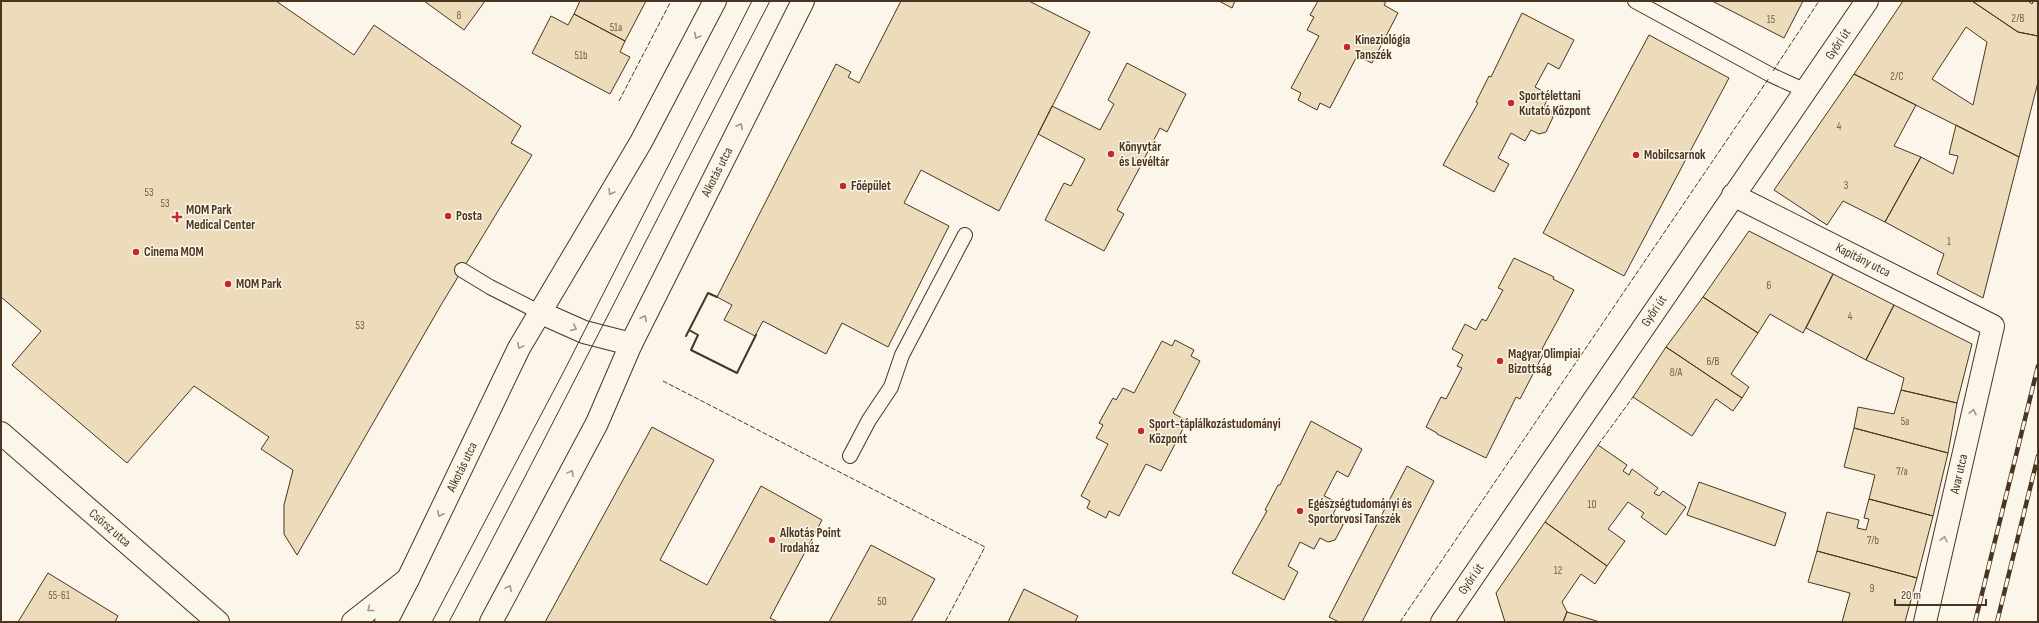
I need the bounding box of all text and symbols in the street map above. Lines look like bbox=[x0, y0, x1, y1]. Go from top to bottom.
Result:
house number: 8 bbox=[457, 9, 462, 22]
house number: 2/B bbox=[2012, 12, 2025, 25]
house number: 15 bbox=[1767, 13, 1775, 26]
house number: 51a bbox=[610, 21, 622, 34]
street label: Győri út bbox=[1822, 25, 1854, 63]
one-way arrow bbox=[694, 31, 702, 39]
place label: Kineziológia Tanszék bbox=[1355, 32, 1410, 63]
marker: Kineziológia Tanszék bbox=[1342, 42, 1352, 52]
house number: 51b bbox=[575, 49, 588, 62]
house number: 2/C bbox=[1890, 70, 1904, 83]
place label: Sportélettani Kutató Központ bbox=[1519, 88, 1591, 119]
marker: Sportélettani Kutató Központ bbox=[1506, 98, 1516, 108]
house number: 4 bbox=[1837, 120, 1842, 133]
one-way arrow bbox=[735, 123, 743, 131]
place label: Könyvtár és Levéltár bbox=[1119, 139, 1169, 170]
street label: Alkotás utca bbox=[697, 145, 736, 200]
place label: Mobilcsarnok bbox=[1644, 147, 1706, 163]
marker: Könyvtár és Levéltár bbox=[1106, 149, 1116, 159]
marker: Mobilcsarnok bbox=[1631, 150, 1641, 160]
place label: Főépület bbox=[851, 178, 892, 194]
house number: 3 bbox=[1844, 179, 1849, 192]
marker: Főépület bbox=[838, 181, 848, 191]
house number: 53 bbox=[144, 186, 154, 199]
one-way arrow bbox=[609, 188, 616, 195]
house number: 53 bbox=[160, 197, 170, 210]
place label: MOM Park Medical Center bbox=[186, 202, 255, 233]
place label: Posta bbox=[456, 208, 482, 224]
marker: MOM Park Medical Center bbox=[171, 211, 183, 223]
marker: Posta bbox=[443, 211, 453, 221]
house number: 1 bbox=[1947, 235, 1951, 248]
street label: Kapitány utca bbox=[1833, 239, 1893, 281]
place label: Cinema MOM bbox=[144, 244, 204, 260]
marker: Cinema MOM bbox=[131, 247, 141, 257]
place label: MOM Park bbox=[236, 276, 282, 292]
marker: MOM Park bbox=[223, 279, 233, 289]
house number: 6 bbox=[1767, 279, 1772, 292]
street label: Győri út bbox=[1638, 292, 1670, 330]
house number: 4 bbox=[1848, 310, 1853, 323]
one-way arrow bbox=[639, 314, 647, 322]
house number: 53 bbox=[355, 319, 365, 332]
one-way arrow bbox=[571, 323, 578, 331]
one-way arrow bbox=[517, 342, 525, 349]
place label: Magyar Olimpiai Bizottság bbox=[1508, 346, 1581, 377]
house number: 6/B bbox=[1707, 355, 1720, 368]
marker: Magyar Olimpiai Bizottság bbox=[1495, 356, 1505, 366]
house number: 8/A bbox=[1670, 366, 1683, 379]
one-way arrow bbox=[1969, 409, 1977, 415]
house number: 5a bbox=[1901, 415, 1909, 428]
place label: Sport-táplálkozástudományi Központ bbox=[1149, 416, 1281, 447]
marker: Sport-táplálkozástudományi Központ bbox=[1136, 426, 1146, 436]
street label: Alkotás utca bbox=[443, 440, 481, 495]
street label: Avar utca bbox=[1946, 453, 1971, 496]
house number: 7/a bbox=[1896, 465, 1908, 478]
one-way arrow bbox=[566, 470, 573, 477]
place label: Egészségtudományi és Sportorvosi Tanszék bbox=[1308, 496, 1412, 527]
house number: 10 bbox=[1588, 498, 1596, 511]
street label: Csörsz utca bbox=[86, 505, 134, 551]
marker: Egészségtudományi és Sportorvosi Tanszék bbox=[1295, 506, 1305, 516]
one-way arrow bbox=[437, 509, 445, 517]
place label: Alkotás Point Irodaház bbox=[779, 525, 841, 556]
house number: 7/b bbox=[1867, 534, 1879, 547]
marker: Alkotás Point Irodaház bbox=[767, 535, 777, 545]
one-way arrow bbox=[1940, 536, 1948, 542]
street label: Győri út bbox=[1455, 560, 1487, 598]
house number: 12 bbox=[1554, 564, 1563, 577]
scale bar bbox=[1895, 581, 1986, 607]
house number: 9 bbox=[1870, 582, 1875, 595]
one-way arrow bbox=[505, 584, 512, 592]
text: 20 m bbox=[1901, 588, 1921, 603]
house number: 55-61 bbox=[48, 589, 70, 602]
house number: 50 bbox=[877, 595, 887, 608]
one-way arrow bbox=[367, 605, 374, 612]

